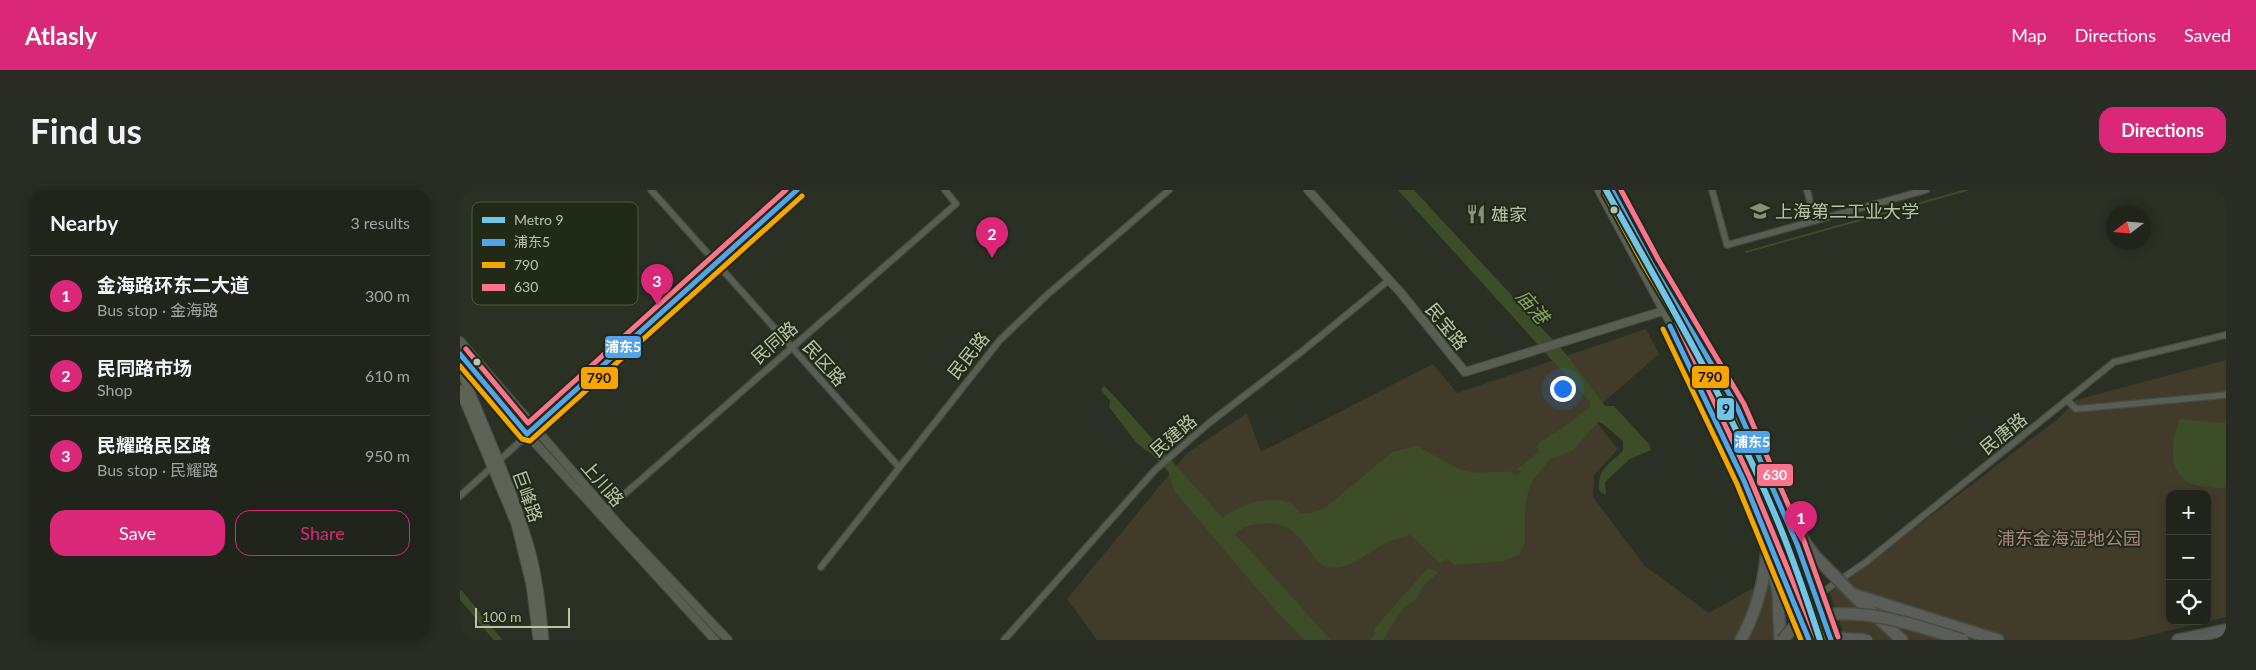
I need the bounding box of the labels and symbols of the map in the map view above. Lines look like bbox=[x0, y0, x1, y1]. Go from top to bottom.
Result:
school or university icon: 上海第二工业大学 bbox=[1749, 200, 1771, 222]
place label: 上海第二工业大学 bbox=[1775, 200, 1919, 222]
legend bbox=[472, 202, 638, 305]
restaurant icon: 雄家 bbox=[1465, 203, 1487, 225]
place label: 雄家 bbox=[1491, 203, 1527, 225]
unlabelled marker bbox=[1609, 205, 1619, 215]
north arrow bbox=[2106, 205, 2151, 250]
text: Metro 9 bbox=[514, 211, 564, 228]
pin: 2 bbox=[976, 217, 1008, 258]
text: 浦东5 bbox=[514, 233, 550, 250]
text: 790 bbox=[514, 256, 538, 273]
pin: 3 bbox=[641, 264, 673, 305]
text: 630 bbox=[514, 278, 538, 295]
water label: 庙港 bbox=[1512, 284, 1556, 330]
street label: 民宝路 bbox=[1421, 298, 1473, 354]
street label: 民同路 bbox=[746, 316, 802, 368]
street label: 民民路 bbox=[942, 327, 994, 383]
line badge: 浦东5 bbox=[604, 335, 642, 359]
street label: 民区路 bbox=[799, 336, 851, 390]
text: 浦东5 bbox=[605, 338, 641, 355]
unlabelled marker bbox=[472, 357, 482, 367]
line badge: 790 bbox=[1691, 365, 1730, 389]
line badge: 790 bbox=[580, 366, 619, 390]
text: 790 bbox=[1698, 368, 1722, 385]
text: 790 bbox=[587, 369, 611, 386]
your location bbox=[1550, 376, 1576, 402]
line badge: 9 bbox=[1716, 397, 1735, 421]
text: 9 bbox=[1722, 400, 1730, 417]
street label: 民唐路 bbox=[1975, 407, 2031, 459]
street label: 民建路 bbox=[1145, 409, 1201, 461]
line badge: 浦东5 bbox=[1733, 430, 1771, 454]
text: 浦东5 bbox=[1734, 433, 1770, 450]
street label: 上川路 bbox=[577, 455, 629, 511]
line badge: 630 bbox=[1756, 463, 1794, 487]
text: 630 bbox=[1763, 466, 1787, 483]
street label: 巨峰路 bbox=[508, 467, 548, 525]
pin: 1 bbox=[1785, 501, 1817, 542]
park label: 浦东金海湿地公园 bbox=[1997, 527, 2141, 549]
scale bar bbox=[475, 605, 570, 628]

